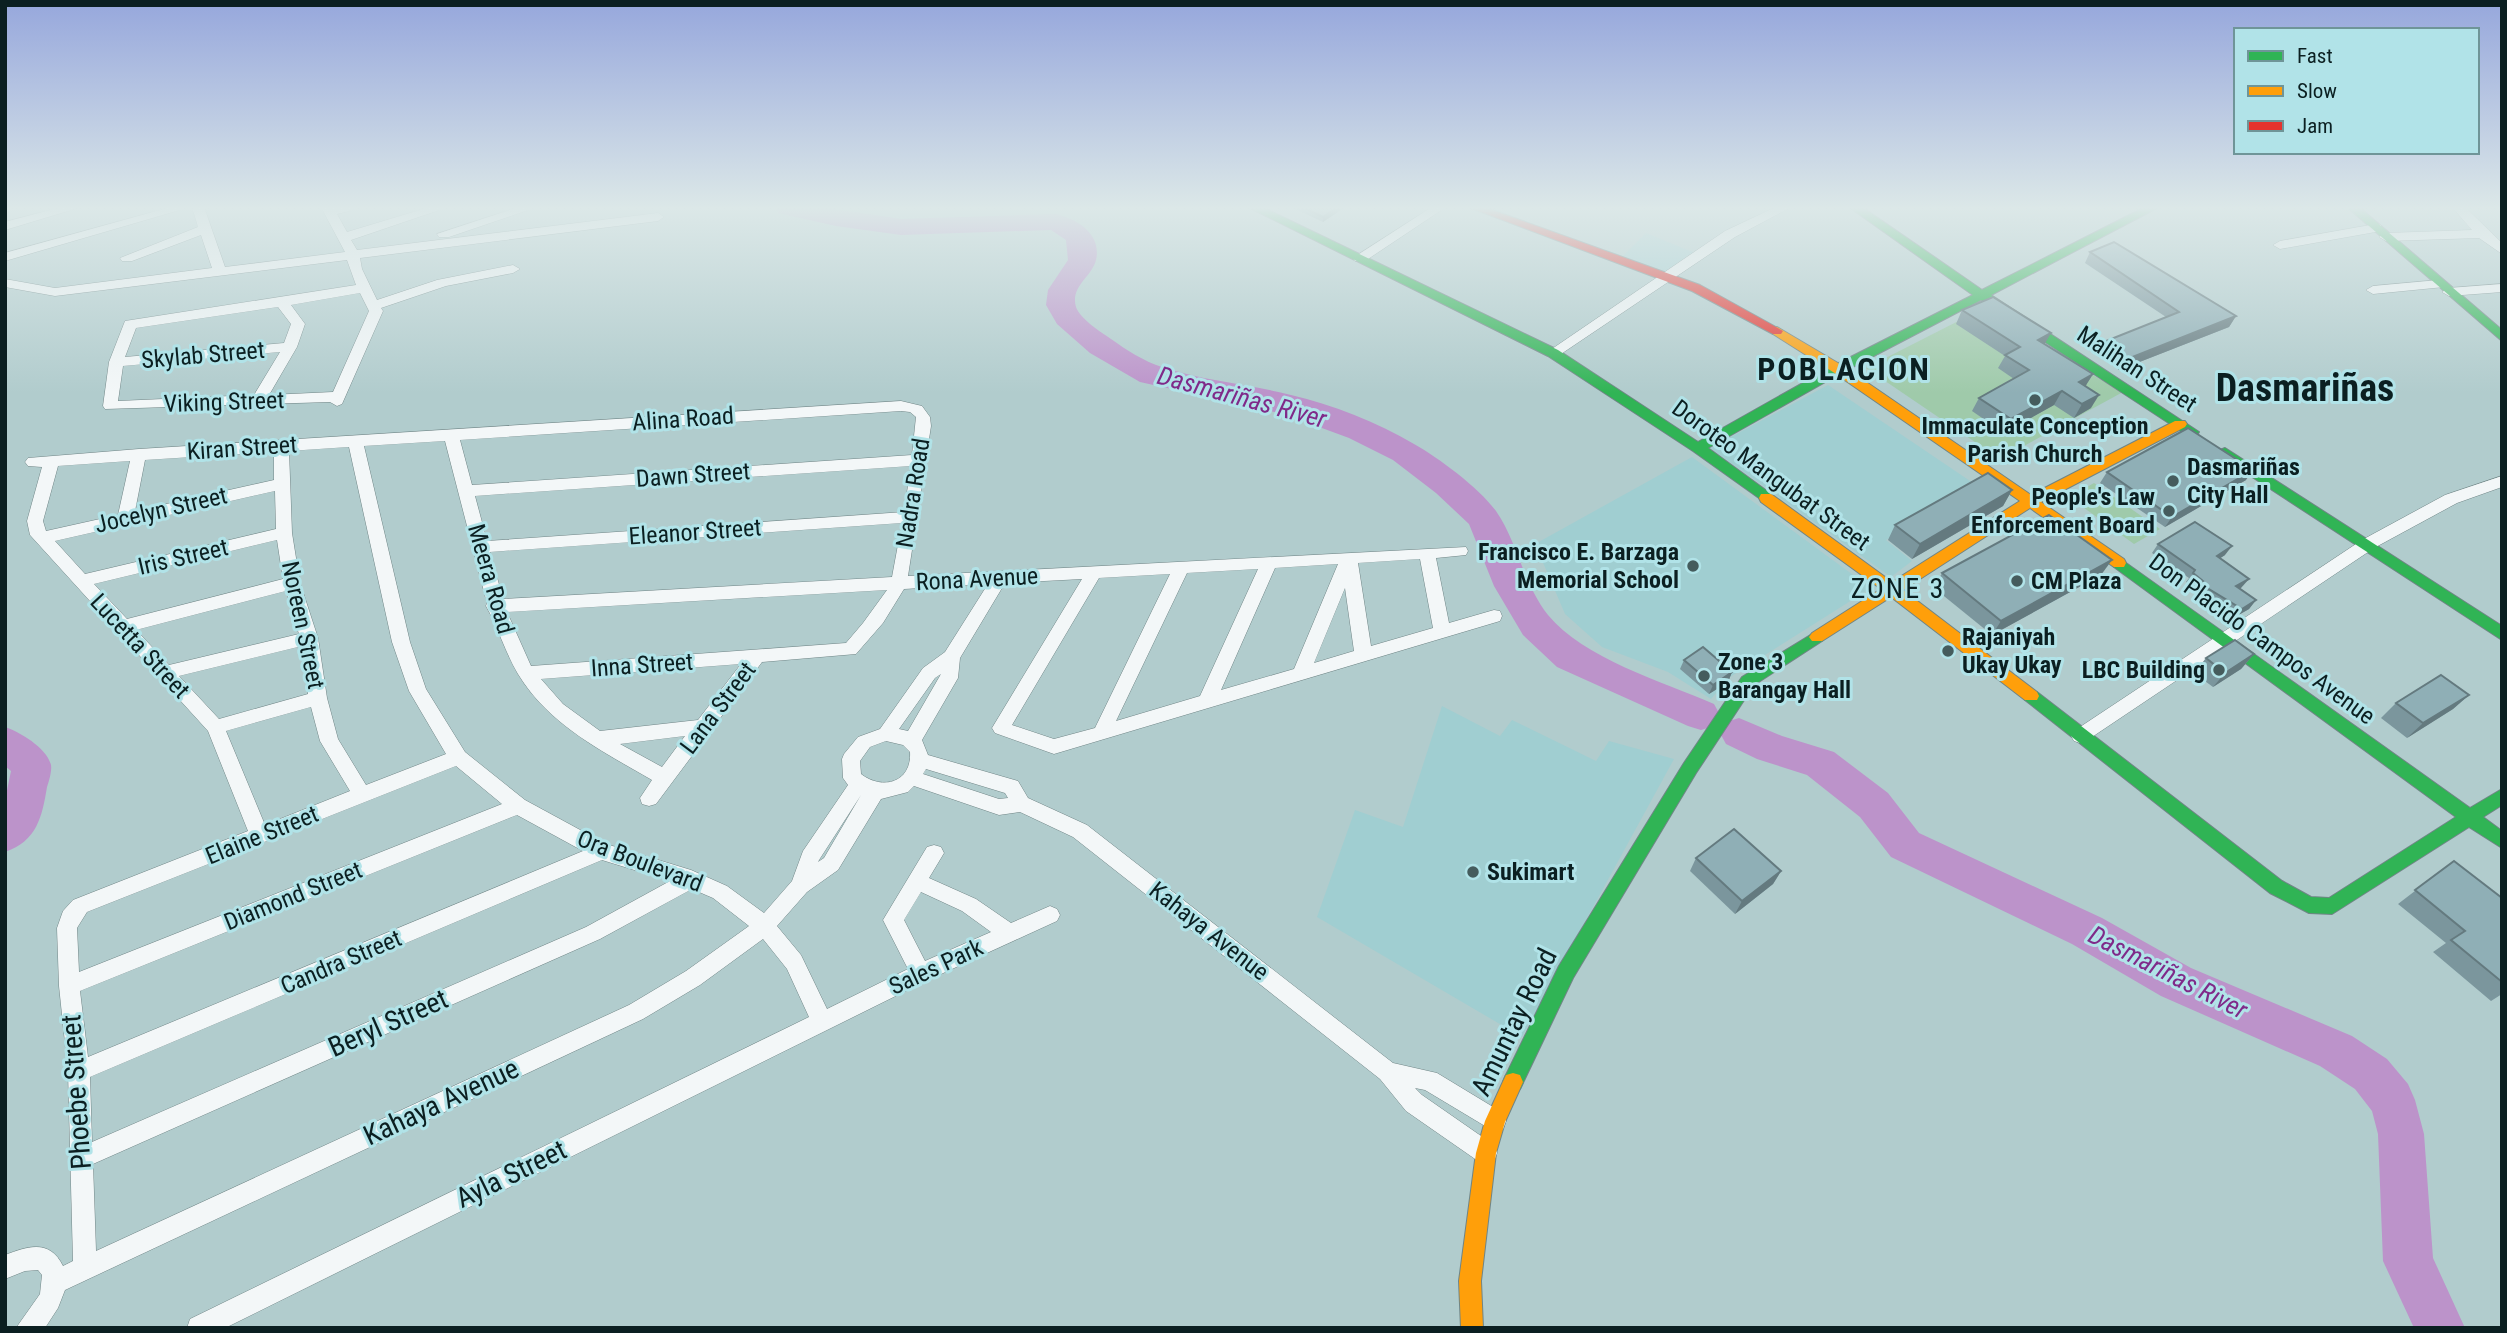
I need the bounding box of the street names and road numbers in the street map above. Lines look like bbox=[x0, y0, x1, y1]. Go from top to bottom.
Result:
street label: Malihan Street bbox=[2072, 320, 2202, 418]
street label: Skylab Street bbox=[140, 336, 266, 374]
street label: Viking Street bbox=[163, 386, 285, 418]
street label: Doroteo Mangubat Street bbox=[1667, 394, 1875, 556]
street label: Alina Road bbox=[631, 401, 735, 437]
street label: Kiran Street bbox=[186, 430, 298, 466]
street label: Nadra Road bbox=[891, 436, 935, 550]
street label: Dawn Street bbox=[635, 457, 751, 493]
street label: Jocelyn Street bbox=[92, 481, 230, 539]
street label: Eleanor Street bbox=[628, 513, 762, 551]
street label: Meera Road bbox=[462, 521, 520, 637]
street label: Iris Street bbox=[135, 533, 231, 581]
street label: Don Placido Campos Avenue bbox=[2144, 548, 2380, 730]
street label: Noreen Street bbox=[276, 559, 330, 691]
street label: Rona Avenue bbox=[915, 562, 1039, 596]
street label: Lucetta Street bbox=[85, 588, 195, 704]
street label: Inna Street bbox=[590, 647, 694, 683]
street label: Lana Street bbox=[674, 657, 762, 759]
street label: Elaine Street bbox=[202, 800, 322, 870]
street label: Ora Boulevard bbox=[573, 824, 707, 898]
street label: Diamond Street bbox=[220, 856, 366, 936]
street label: Kahaya Avenue bbox=[1144, 876, 1274, 986]
street label: Candra Street bbox=[276, 924, 406, 1000]
street label: Sales Park bbox=[885, 933, 987, 1001]
street label: Amuntay Road bbox=[1464, 943, 1564, 1101]
street label: Beryl Street bbox=[323, 982, 453, 1064]
street label: Phoebe Street bbox=[54, 1013, 98, 1171]
street label: Kahaya Avenue bbox=[358, 1052, 524, 1152]
street label: Ayla Street bbox=[450, 1133, 572, 1215]

